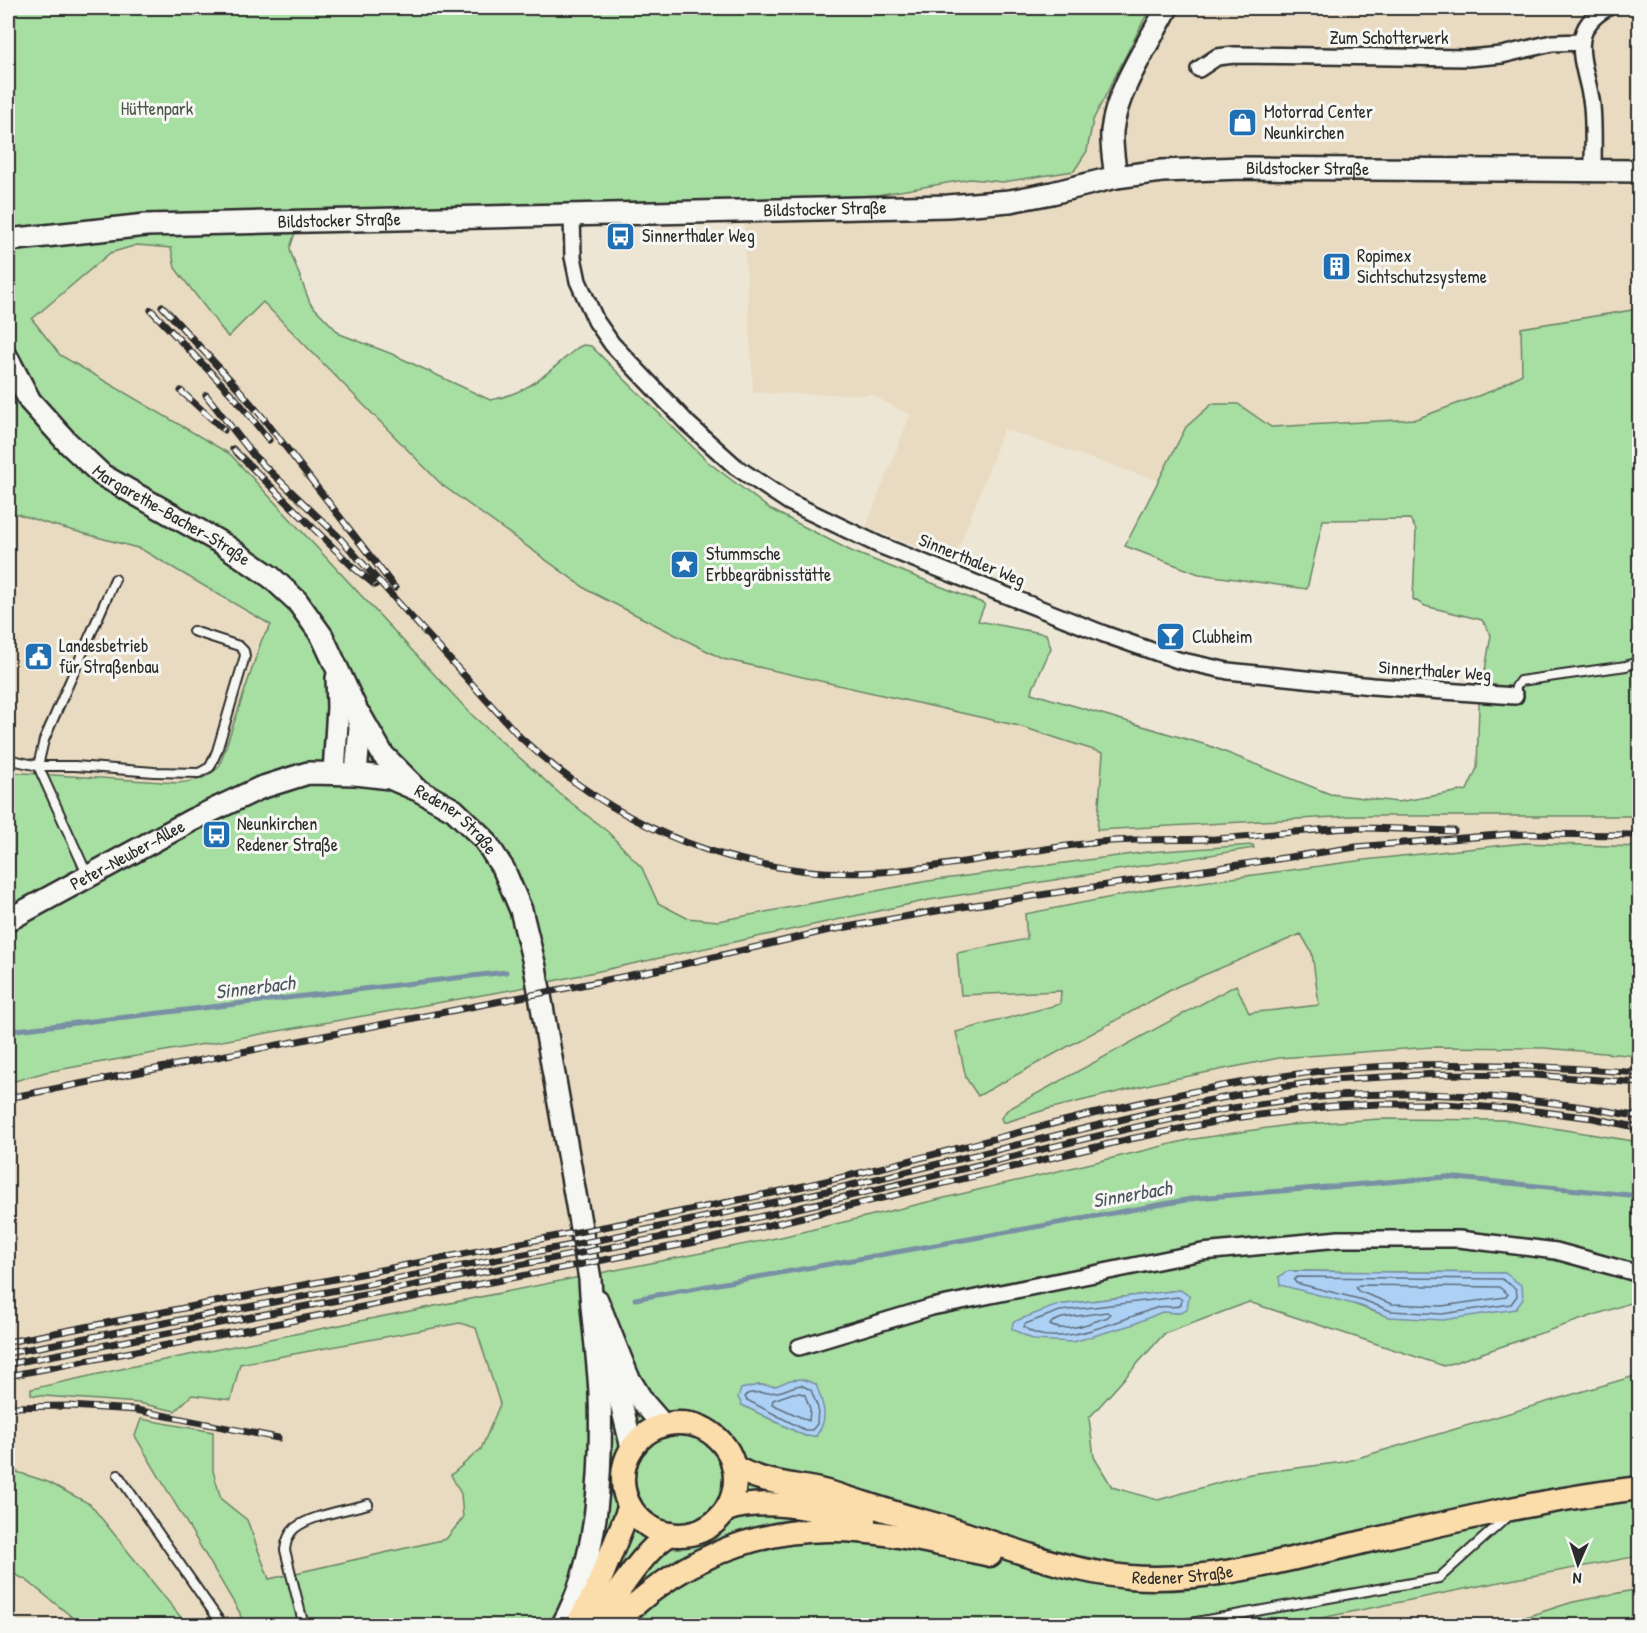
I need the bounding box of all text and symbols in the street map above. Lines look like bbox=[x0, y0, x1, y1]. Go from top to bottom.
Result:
street label: Zum Schotterwerk bbox=[1329, 25, 1449, 50]
park label: Hüttenpark bbox=[121, 96, 194, 121]
place label: Motorrad Center Neunkirchen bbox=[1264, 99, 1373, 145]
shop icon: Motorrad Center Neunkirchen bbox=[1227, 106, 1259, 138]
street label: Bildstocker Straße bbox=[1246, 155, 1369, 181]
street label: Bildstocker Straße bbox=[763, 194, 887, 222]
street label: Bildstocker Straße bbox=[277, 206, 401, 234]
bus stop icon: Sinnerthaler Weg bbox=[605, 220, 637, 252]
place label: Sinnerthaler Weg bbox=[642, 223, 755, 248]
place label: Ropimex Sichtschutzsysteme bbox=[1357, 243, 1487, 289]
building icon: Ropimex Sichtschutzsysteme bbox=[1320, 250, 1352, 282]
street label: Margarethe-Bacher-Straße bbox=[87, 459, 256, 571]
street label: Sinnerthaler Weg bbox=[915, 527, 1029, 592]
place label: Stummsche Erbbegräbnisstätte bbox=[706, 541, 831, 587]
place icon: Stummsche Erbbegräbnisstätte bbox=[669, 548, 701, 580]
bar icon: Clubheim bbox=[1155, 621, 1187, 653]
place label: Clubheim bbox=[1192, 624, 1252, 649]
place label: Landesbetrieb für Straßenbau bbox=[59, 633, 159, 679]
public building icon: Landesbetrieb für Straßenbau bbox=[22, 640, 54, 672]
street label: Sinnerthaler Weg bbox=[1378, 654, 1492, 687]
street label: Redener Straße bbox=[410, 778, 504, 859]
place label: Neunkirchen Redener Straße bbox=[237, 811, 338, 857]
street label: Peter-Neuber-Allee bbox=[65, 813, 189, 896]
bus stop icon: Neunkirchen Redener Straße bbox=[200, 818, 232, 850]
water label: Sinnerbach bbox=[214, 968, 298, 1005]
water label: Sinnerbach bbox=[1090, 1173, 1175, 1214]
north arrow bbox=[1548, 1534, 1608, 1594]
street label: Redener Straße bbox=[1131, 1558, 1235, 1590]
text: N bbox=[1572, 1568, 1582, 1590]

